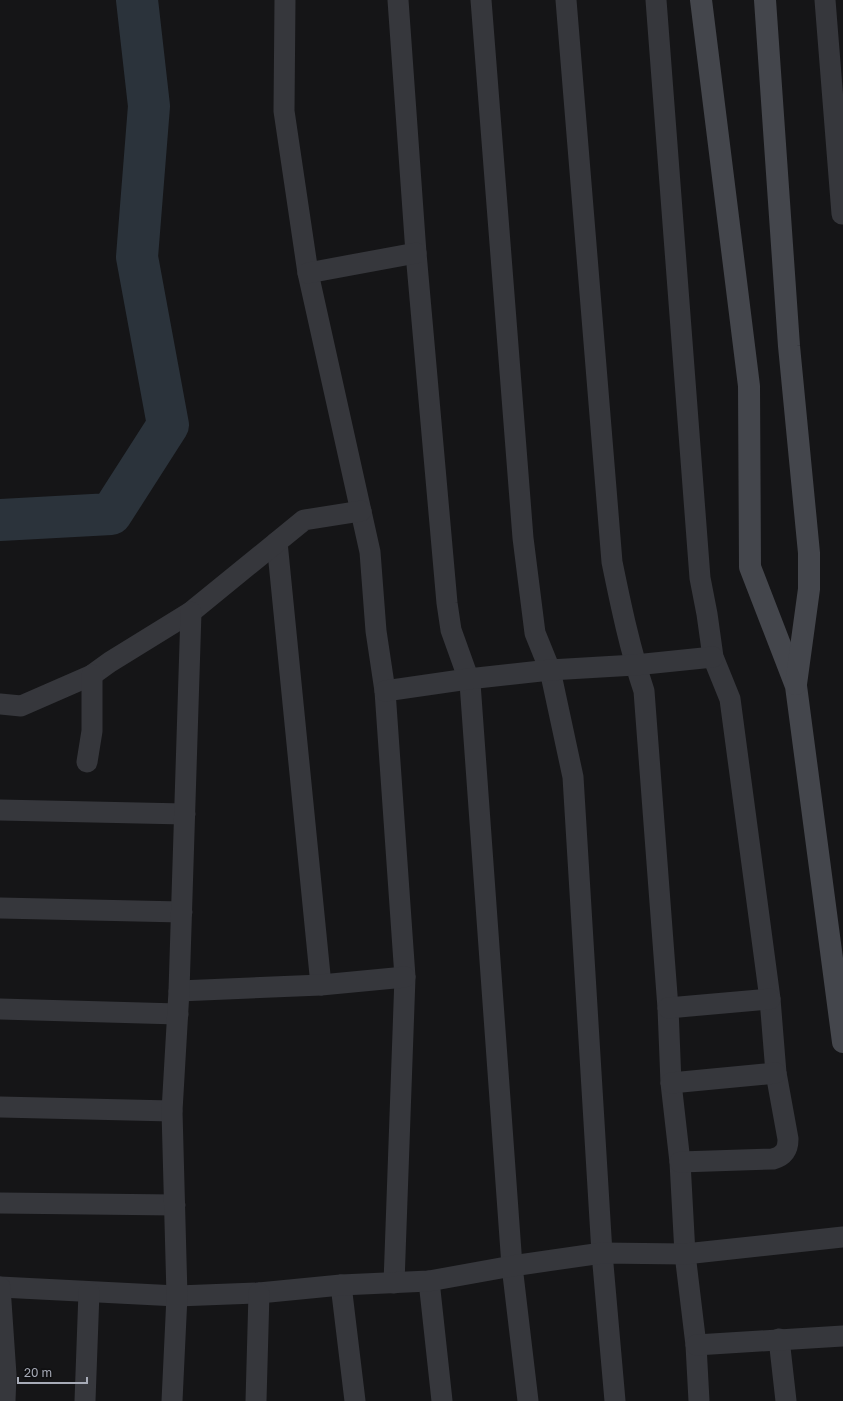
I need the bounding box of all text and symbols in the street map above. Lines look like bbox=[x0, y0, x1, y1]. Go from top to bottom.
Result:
scale bar bbox=[18, 1359, 87, 1385]
text: 20 m bbox=[24, 1365, 52, 1380]

